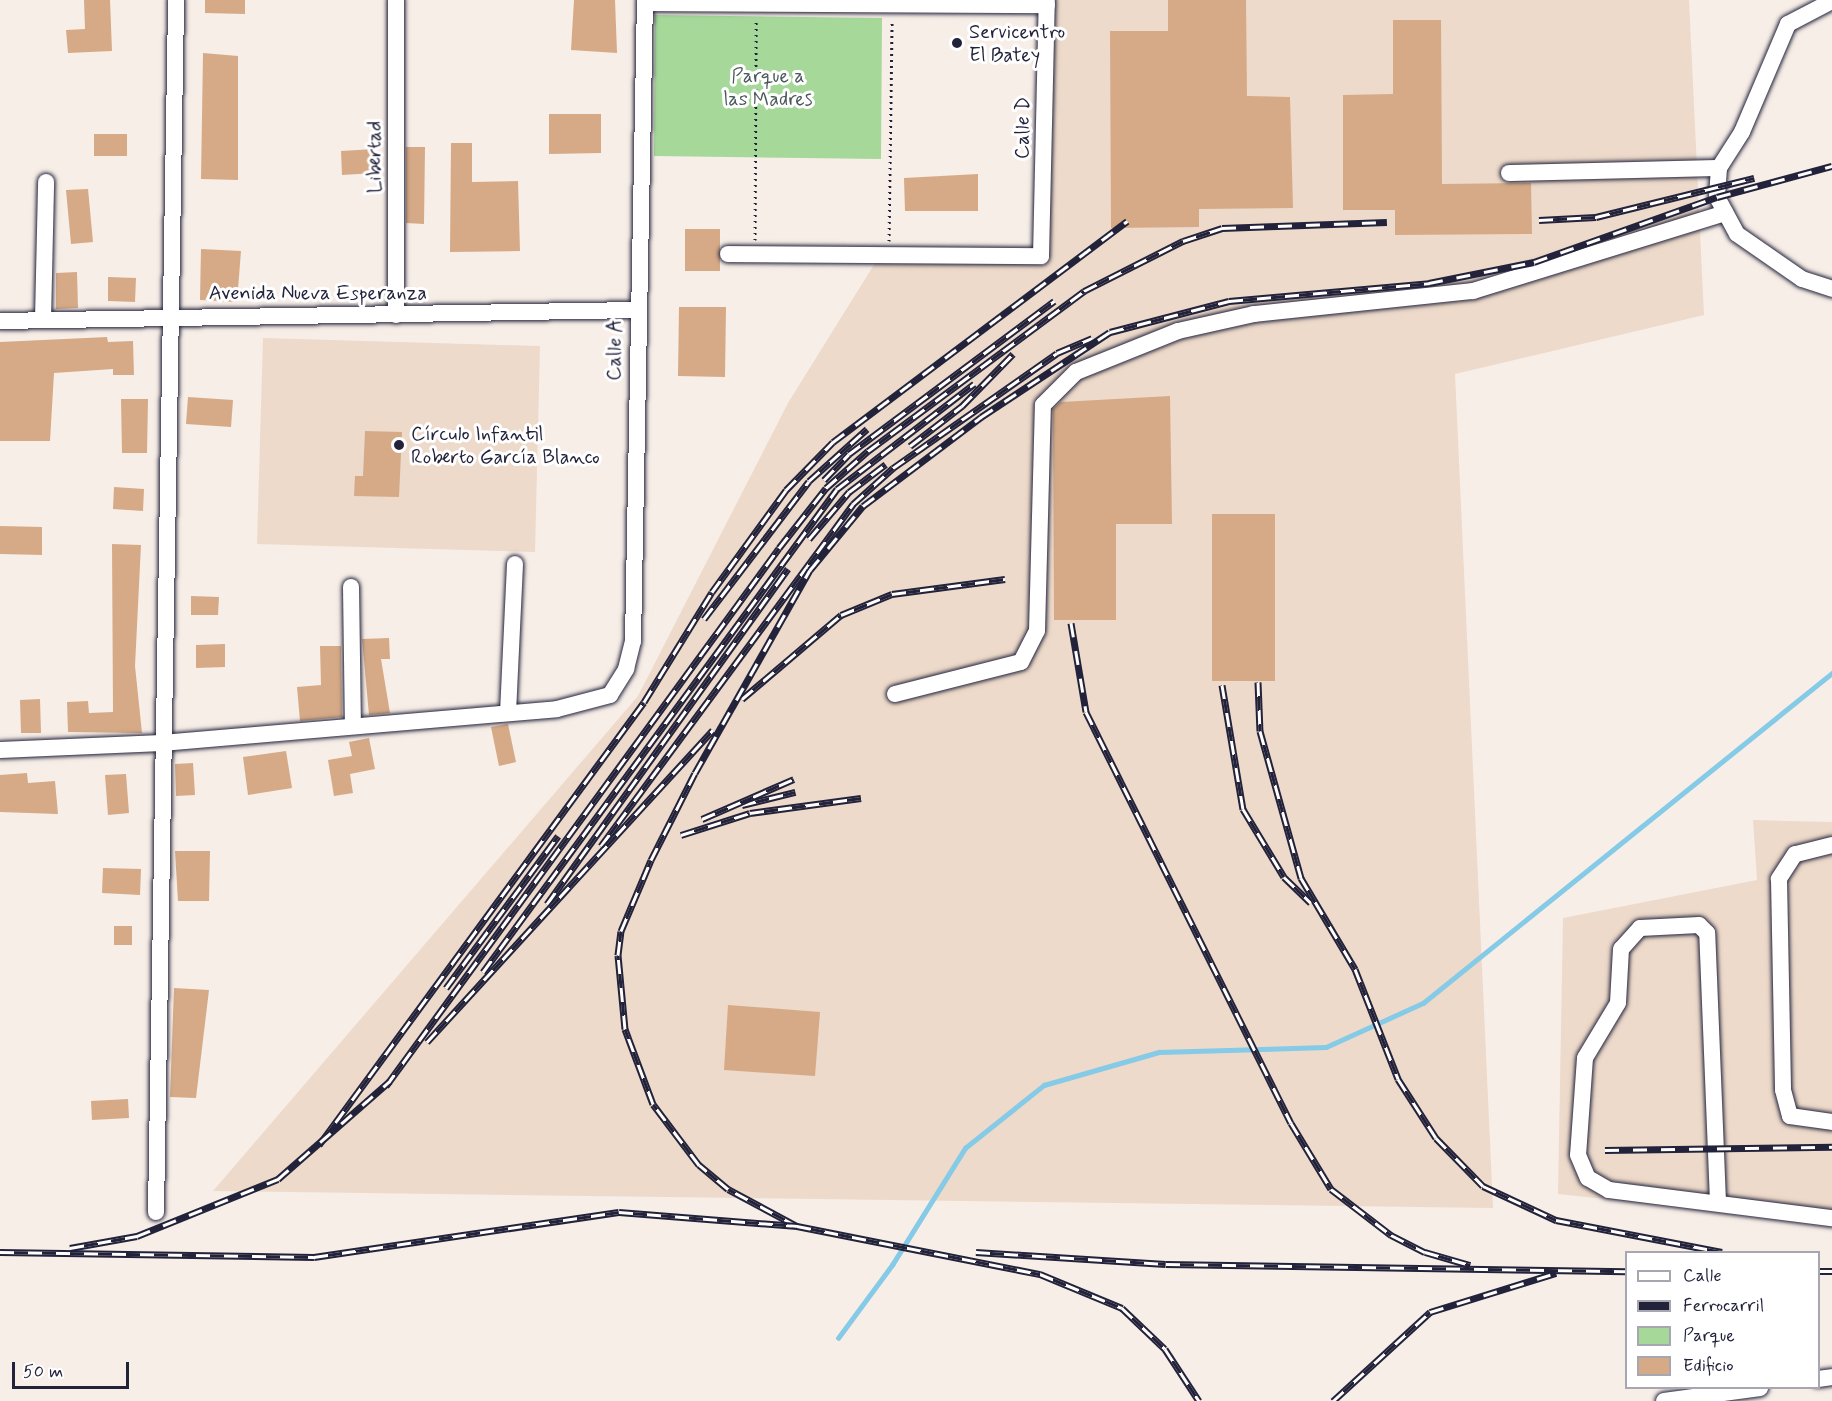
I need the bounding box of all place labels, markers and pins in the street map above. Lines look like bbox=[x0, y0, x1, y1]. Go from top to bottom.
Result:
place label: Servicentro El Batey bbox=[969, 20, 1065, 67]
marker: Servicentro El Batey bbox=[950, 36, 964, 50]
place label: Círculo Infantil Roberto García Blanco bbox=[411, 422, 598, 469]
marker: Círculo Infantil Roberto García Blanco bbox=[392, 438, 406, 452]

